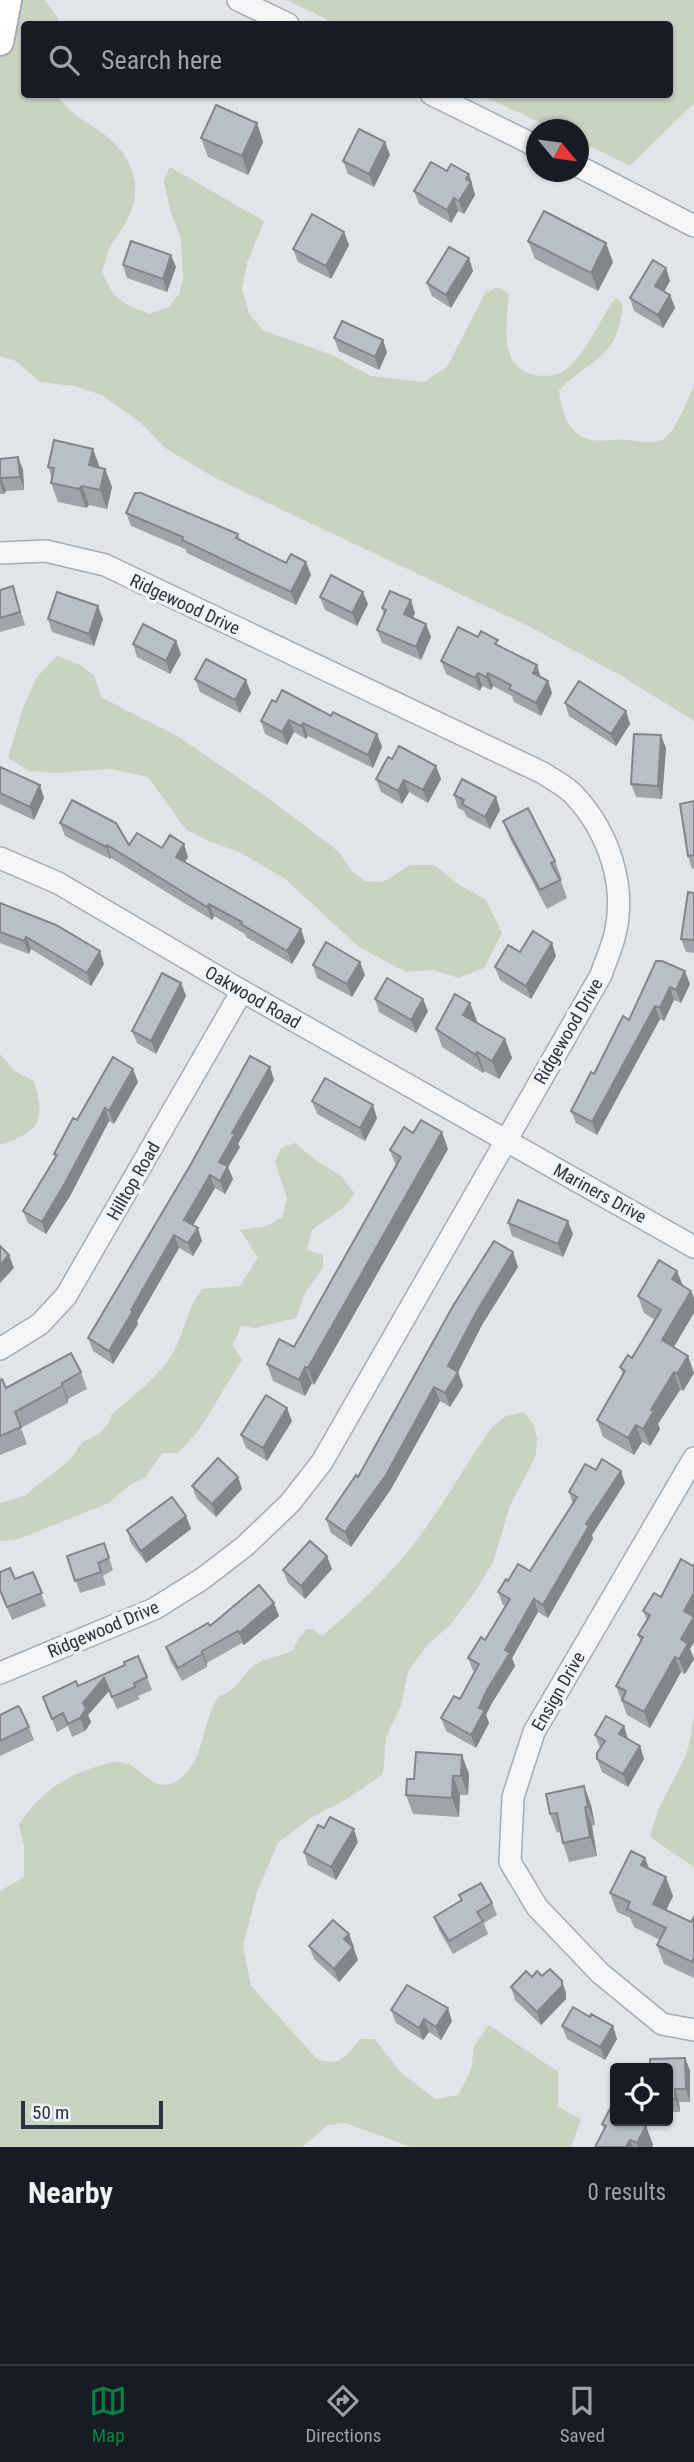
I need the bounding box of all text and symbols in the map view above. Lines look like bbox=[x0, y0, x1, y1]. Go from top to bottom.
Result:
search box bbox=[21, 21, 673, 98]
icon: search bbox=[45, 41, 83, 79]
text: Search here bbox=[101, 45, 222, 75]
north arrow bbox=[526, 119, 589, 182]
street label: Ridgewood Drive bbox=[127, 569, 243, 639]
street label: Oakwood Road bbox=[202, 961, 304, 1033]
street label: Ridgewood Drive bbox=[529, 974, 607, 1088]
street label: Hilltop Road bbox=[102, 1138, 164, 1224]
street label: Mariners Drive bbox=[550, 1159, 650, 1227]
street label: Ridgewood Drive bbox=[44, 1596, 162, 1662]
street label: Ensign Drive bbox=[527, 1648, 589, 1734]
map controls bbox=[610, 2063, 673, 2126]
button: locate bbox=[610, 2063, 673, 2126]
scale bar bbox=[21, 2098, 163, 2130]
text: 50 m bbox=[32, 2101, 69, 2124]
text: Nearby bbox=[28, 2175, 113, 2210]
text: 0 results bbox=[588, 2179, 666, 2206]
tab: Map bbox=[89, 2382, 127, 2447]
tab: Directions bbox=[305, 2382, 381, 2447]
tab: Saved bbox=[560, 2382, 605, 2447]

